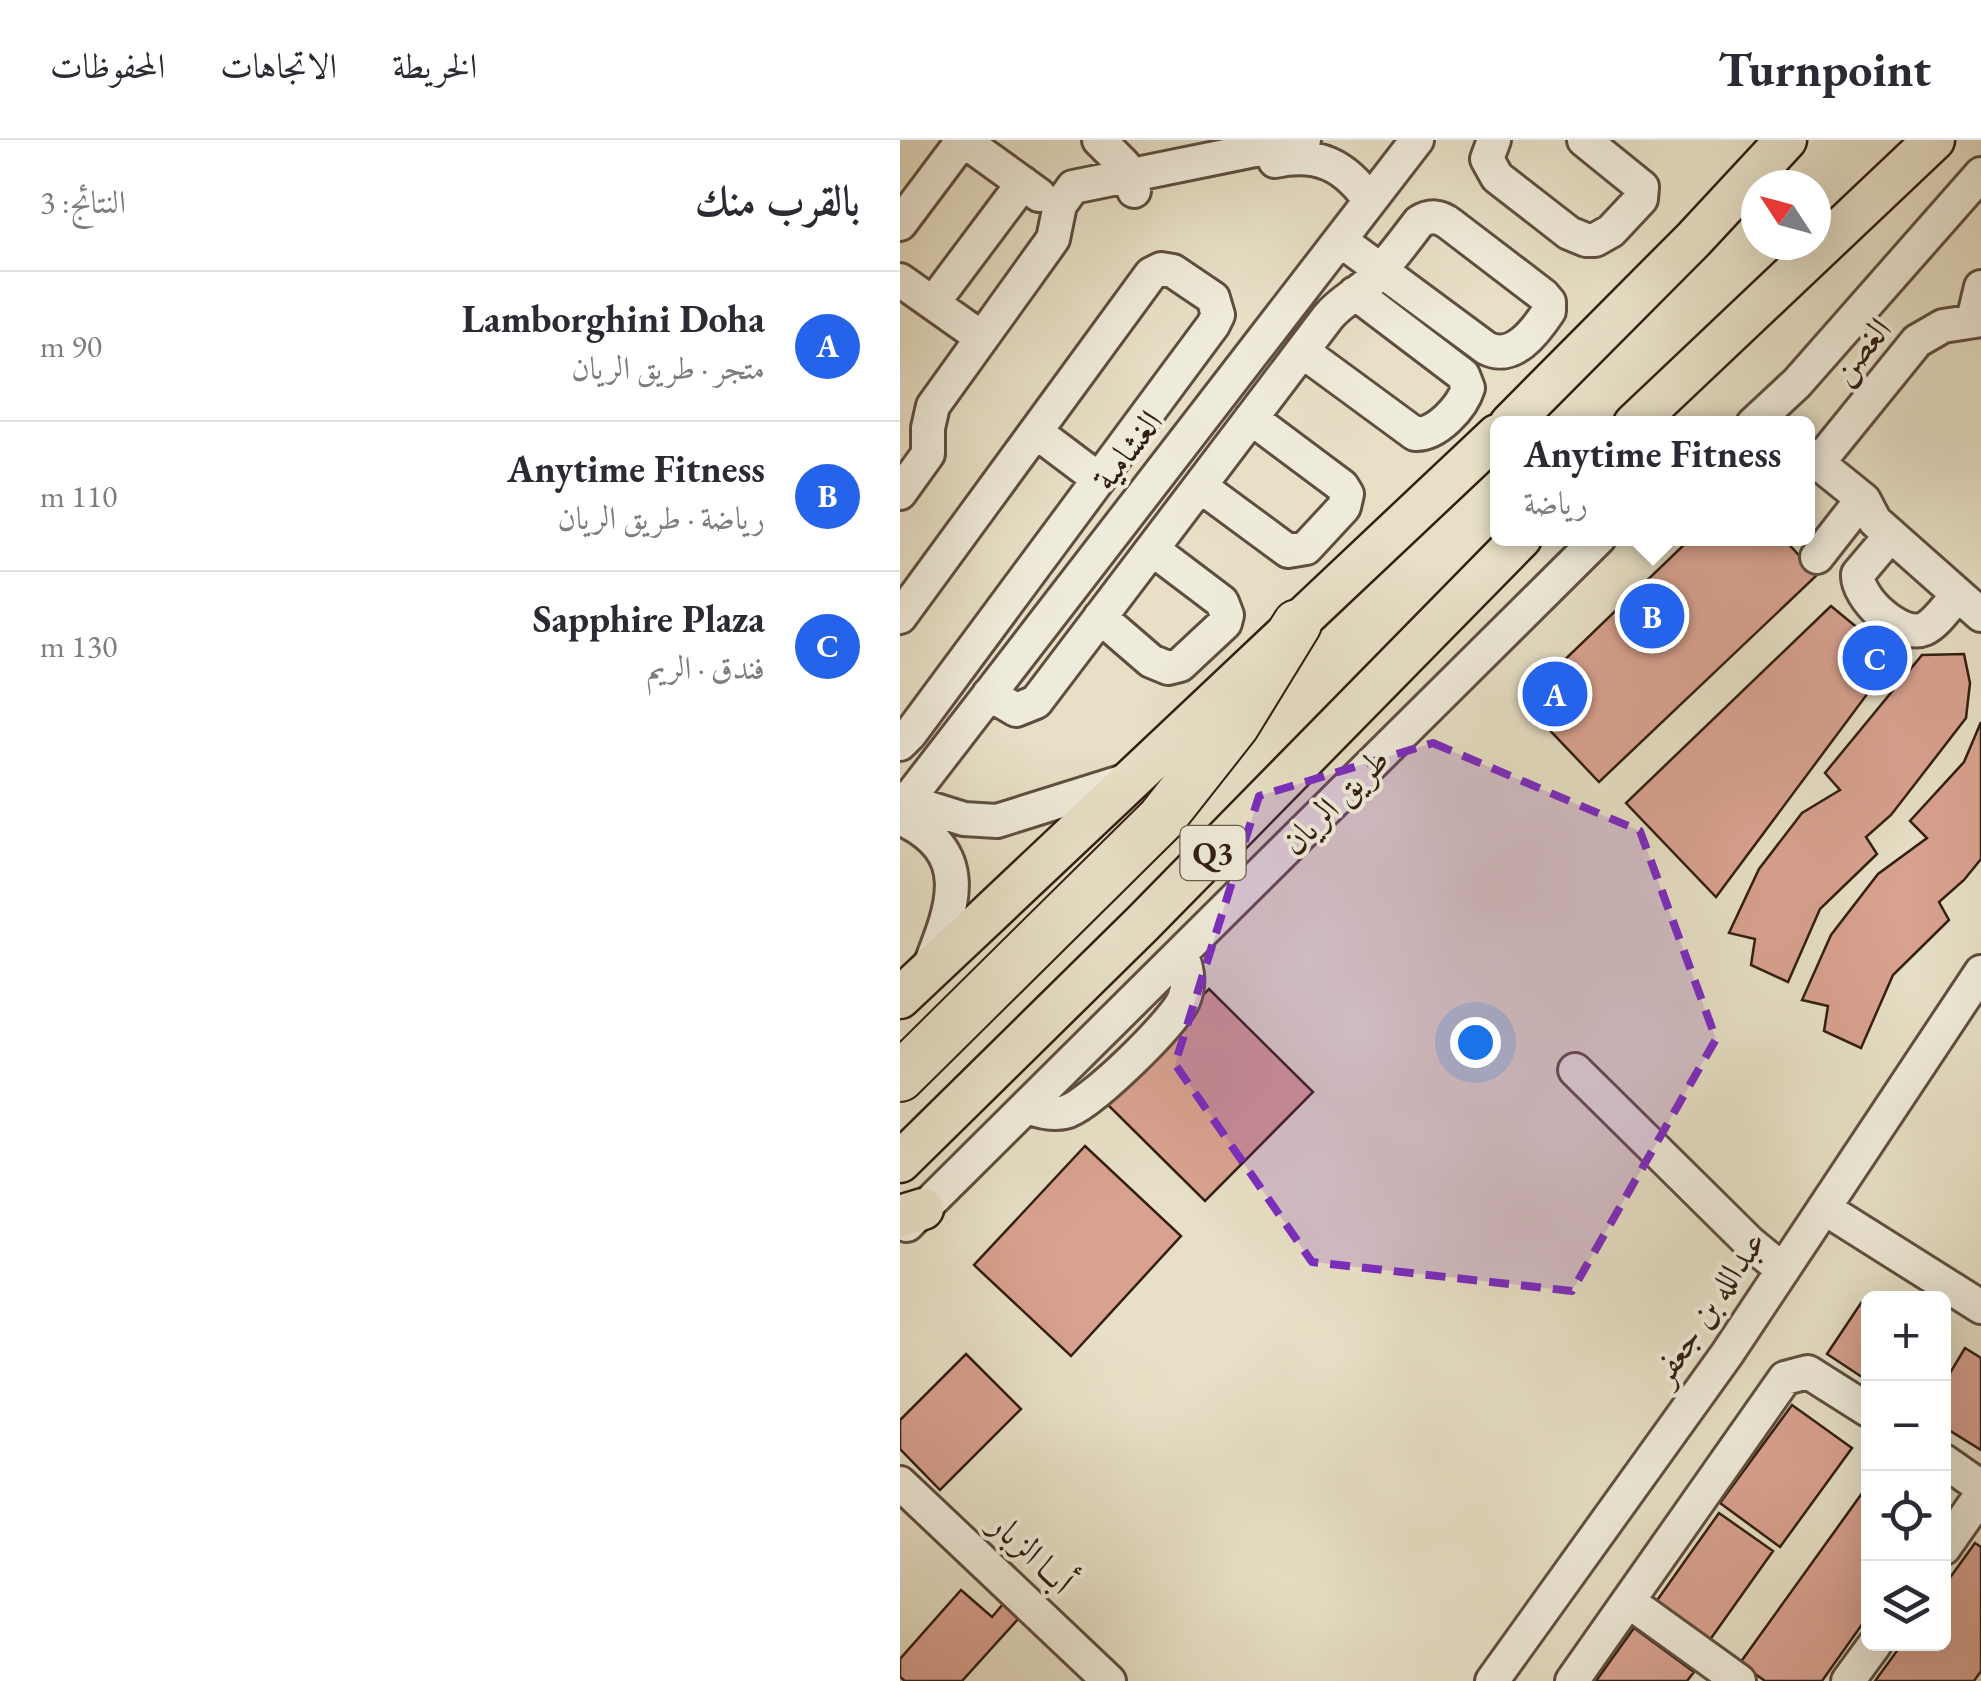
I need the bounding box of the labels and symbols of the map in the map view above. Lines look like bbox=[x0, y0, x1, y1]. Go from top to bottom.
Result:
north arrow bbox=[1741, 170, 1831, 260]
street label: الغصن bbox=[1819, 307, 1902, 393]
street label: الغشامية bbox=[1081, 400, 1172, 499]
pin: B bbox=[1620, 578, 1684, 654]
pin: C bbox=[1842, 620, 1908, 696]
pin: A bbox=[1522, 656, 1588, 732]
street label: طريق الريان bbox=[1271, 737, 1398, 864]
road number: Q3 bbox=[1180, 826, 1246, 880]
your location bbox=[1450, 1017, 1501, 1068]
street label: عبدالله بن جعفر bbox=[1638, 1221, 1775, 1395]
street label: أبــا الزبار bbox=[979, 1499, 1085, 1604]

